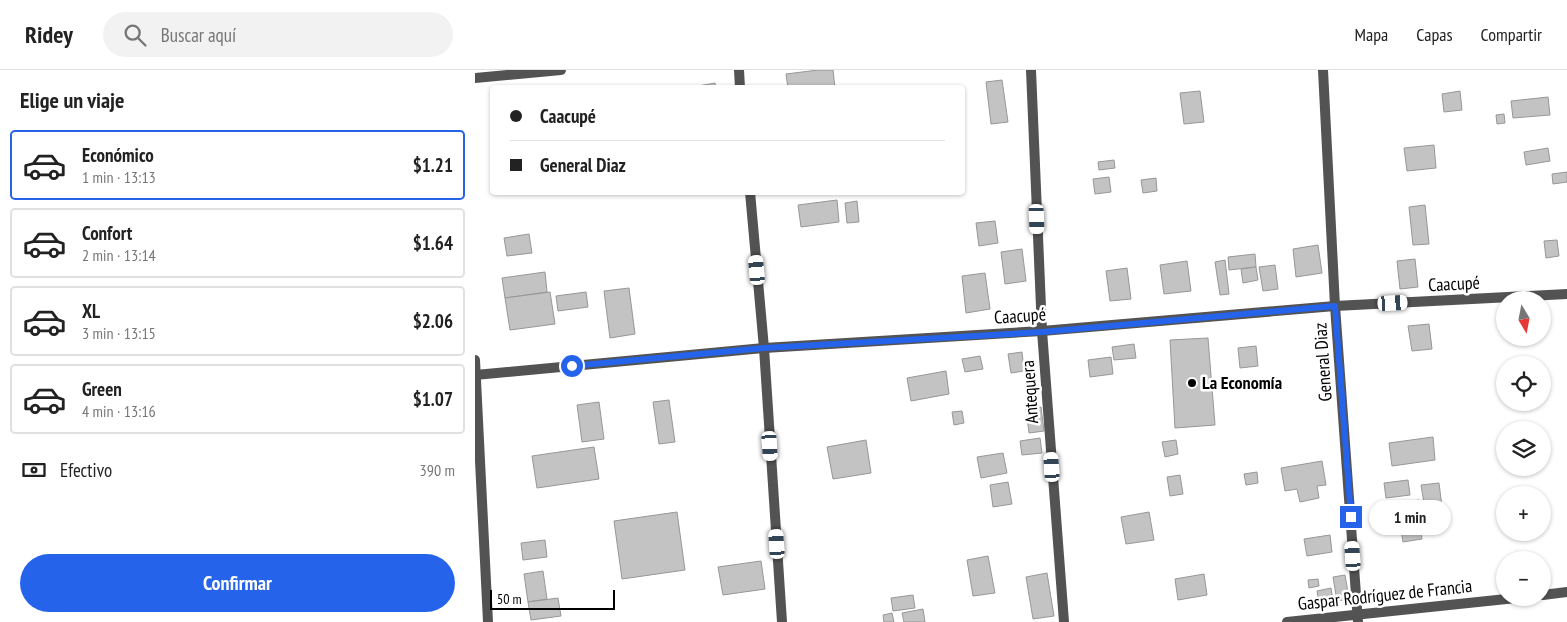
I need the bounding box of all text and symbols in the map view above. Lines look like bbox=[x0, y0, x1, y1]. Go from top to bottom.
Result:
search box bbox=[103, 12, 453, 57]
text: Ridey bbox=[25, 19, 73, 50]
icon: search bbox=[121, 21, 149, 49]
text: Buscar aquí bbox=[161, 23, 236, 47]
text: Mapa bbox=[1355, 23, 1388, 46]
text: Capas bbox=[1416, 23, 1453, 46]
text: Compartir bbox=[1481, 23, 1542, 46]
text: Elige un viaje bbox=[20, 86, 124, 114]
text: Caacupé bbox=[540, 104, 596, 128]
icon: car bbox=[22, 143, 67, 188]
text: Económico bbox=[82, 143, 154, 167]
text: $1.21 bbox=[413, 153, 453, 177]
text: General Diaz bbox=[540, 153, 626, 177]
text: 1 min · 13:13 bbox=[82, 167, 156, 187]
car bbox=[1028, 204, 1045, 234]
icon: car bbox=[22, 221, 67, 266]
text: Confort bbox=[82, 221, 132, 245]
text: $1.64 bbox=[413, 231, 453, 255]
text: 2 min · 13:14 bbox=[82, 245, 156, 265]
car bbox=[748, 254, 765, 286]
street label: Caacupé bbox=[1427, 271, 1480, 296]
north arrow bbox=[1496, 291, 1551, 346]
map controls bbox=[1496, 291, 1551, 606]
car bbox=[1377, 295, 1408, 311]
icon: car bbox=[22, 299, 67, 344]
text: XL bbox=[82, 299, 100, 323]
street label: Caacupé bbox=[993, 302, 1047, 329]
text: $2.06 bbox=[413, 309, 453, 333]
street label: General Diaz bbox=[1308, 322, 1337, 402]
text: 3 min · 13:15 bbox=[82, 323, 156, 343]
route start bbox=[561, 355, 583, 377]
button: locate bbox=[1496, 356, 1551, 411]
street label: Antequera bbox=[1016, 359, 1043, 425]
place label: La Economía bbox=[1202, 371, 1282, 394]
icon: car bbox=[22, 377, 67, 422]
text: Green bbox=[82, 377, 122, 401]
marker: La Economía bbox=[1186, 377, 1198, 389]
text: $1.07 bbox=[413, 387, 453, 411]
text: 4 min · 13:16 bbox=[82, 401, 156, 421]
button: layers bbox=[1496, 421, 1551, 476]
car bbox=[761, 431, 778, 461]
car bbox=[1043, 452, 1060, 482]
icon: cash bbox=[20, 456, 48, 484]
text: Efectivo bbox=[60, 458, 112, 482]
text: 390 m bbox=[420, 460, 455, 480]
button: + bbox=[1496, 486, 1551, 541]
callout: 1 min bbox=[1369, 500, 1451, 534]
route end bbox=[1340, 506, 1362, 528]
text: 1 min bbox=[1394, 507, 1426, 527]
car bbox=[768, 529, 785, 559]
car bbox=[1344, 541, 1361, 571]
button: − bbox=[1496, 551, 1551, 606]
button: Confirmar bbox=[20, 554, 455, 612]
street label: Gaspar Rodríguez de Francia bbox=[1297, 574, 1473, 615]
scale bar bbox=[490, 587, 615, 610]
text: 50 m bbox=[497, 590, 522, 608]

